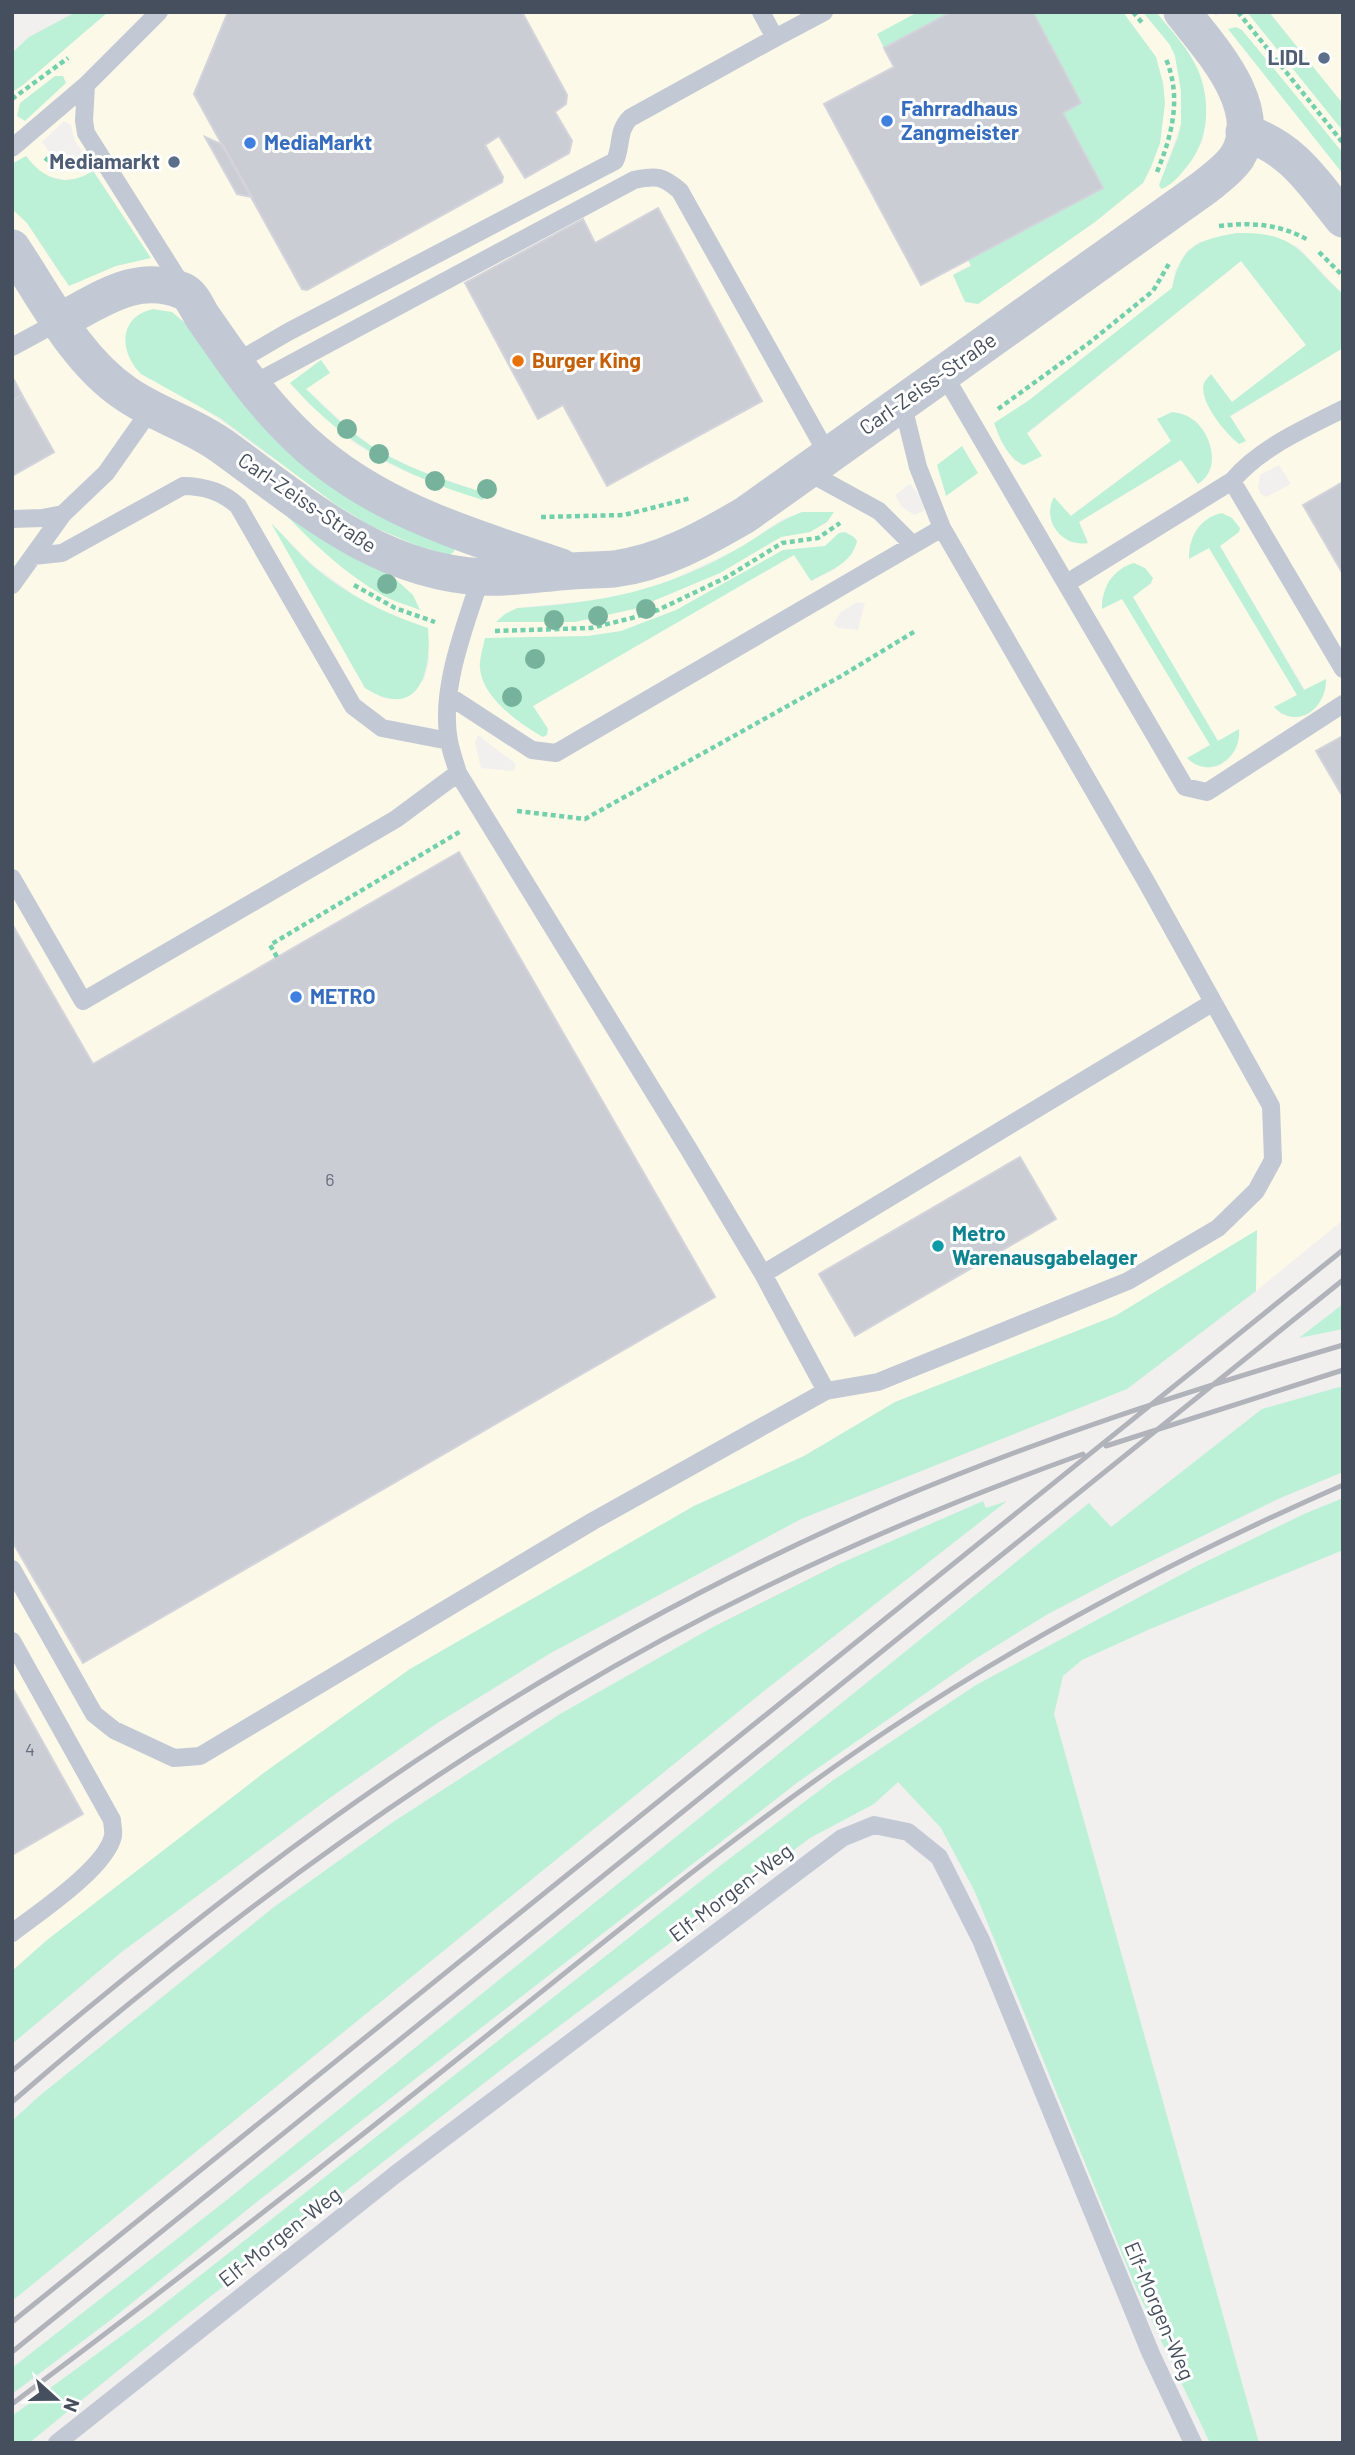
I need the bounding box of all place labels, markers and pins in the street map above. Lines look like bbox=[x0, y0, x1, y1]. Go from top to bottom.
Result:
place label: LIDL bbox=[1267, 44, 1310, 69]
marker: LIDL bbox=[1316, 50, 1332, 66]
place label: Fahrradhaus Zangmeister bbox=[901, 95, 1019, 144]
marker: Fahrradhaus Zangmeister bbox=[879, 113, 895, 129]
place label: MediaMarkt bbox=[264, 129, 372, 154]
marker: MediaMarkt bbox=[242, 135, 258, 151]
place label: Mediamarkt bbox=[49, 148, 160, 173]
marker: Mediamarkt bbox=[166, 154, 182, 170]
place label: Burger King bbox=[532, 347, 641, 372]
marker: Burger King bbox=[510, 353, 526, 369]
place label: METRO bbox=[310, 983, 376, 1008]
marker: METRO bbox=[288, 989, 304, 1005]
place label: Metro Warenausgabelager bbox=[952, 1220, 1138, 1269]
marker: Metro Warenausgabelager bbox=[930, 1238, 946, 1254]

